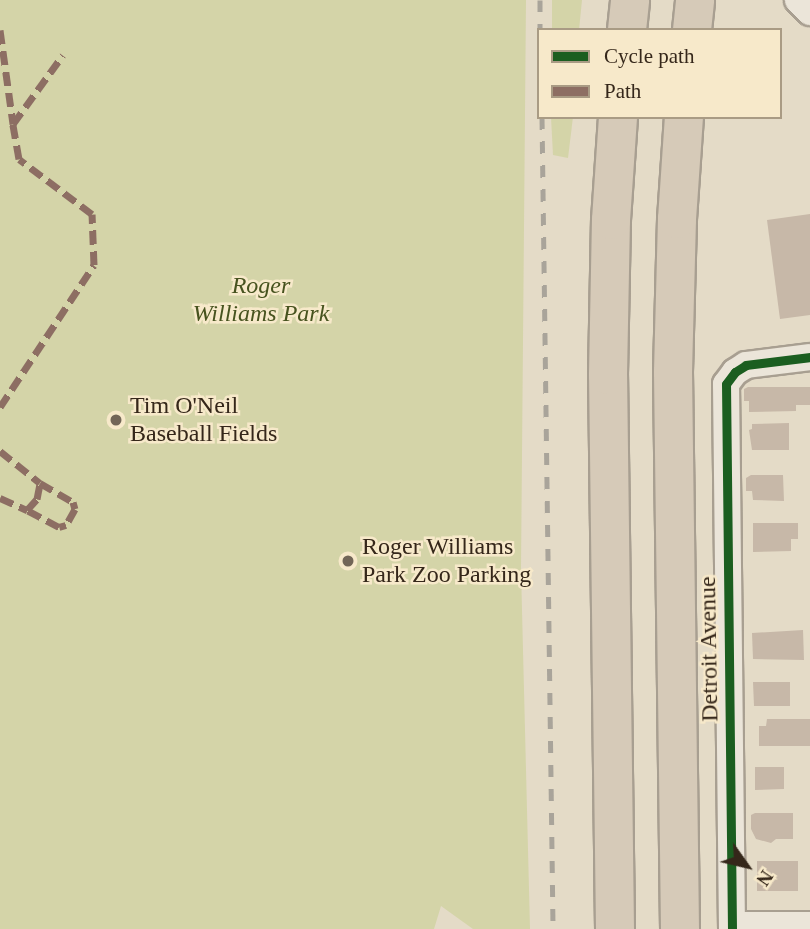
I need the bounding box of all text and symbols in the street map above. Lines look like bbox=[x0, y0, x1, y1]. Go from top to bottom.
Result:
legend bbox=[537, 28, 782, 119]
text: Cycle path bbox=[604, 44, 694, 68]
text: Path bbox=[604, 79, 641, 103]
park label: Roger Williams Park bbox=[193, 272, 329, 328]
place label: Tim O'Neil Baseball Fields bbox=[130, 392, 277, 448]
marker: Tim O'Neil Baseball Fields bbox=[108, 412, 124, 428]
place label: Roger Williams Park Zoo Parking bbox=[362, 533, 531, 589]
marker: Roger Williams Park Zoo Parking bbox=[340, 553, 356, 569]
street label: Detroit Avenue bbox=[693, 575, 725, 723]
north arrow bbox=[712, 831, 782, 901]
text: N bbox=[752, 866, 777, 890]

